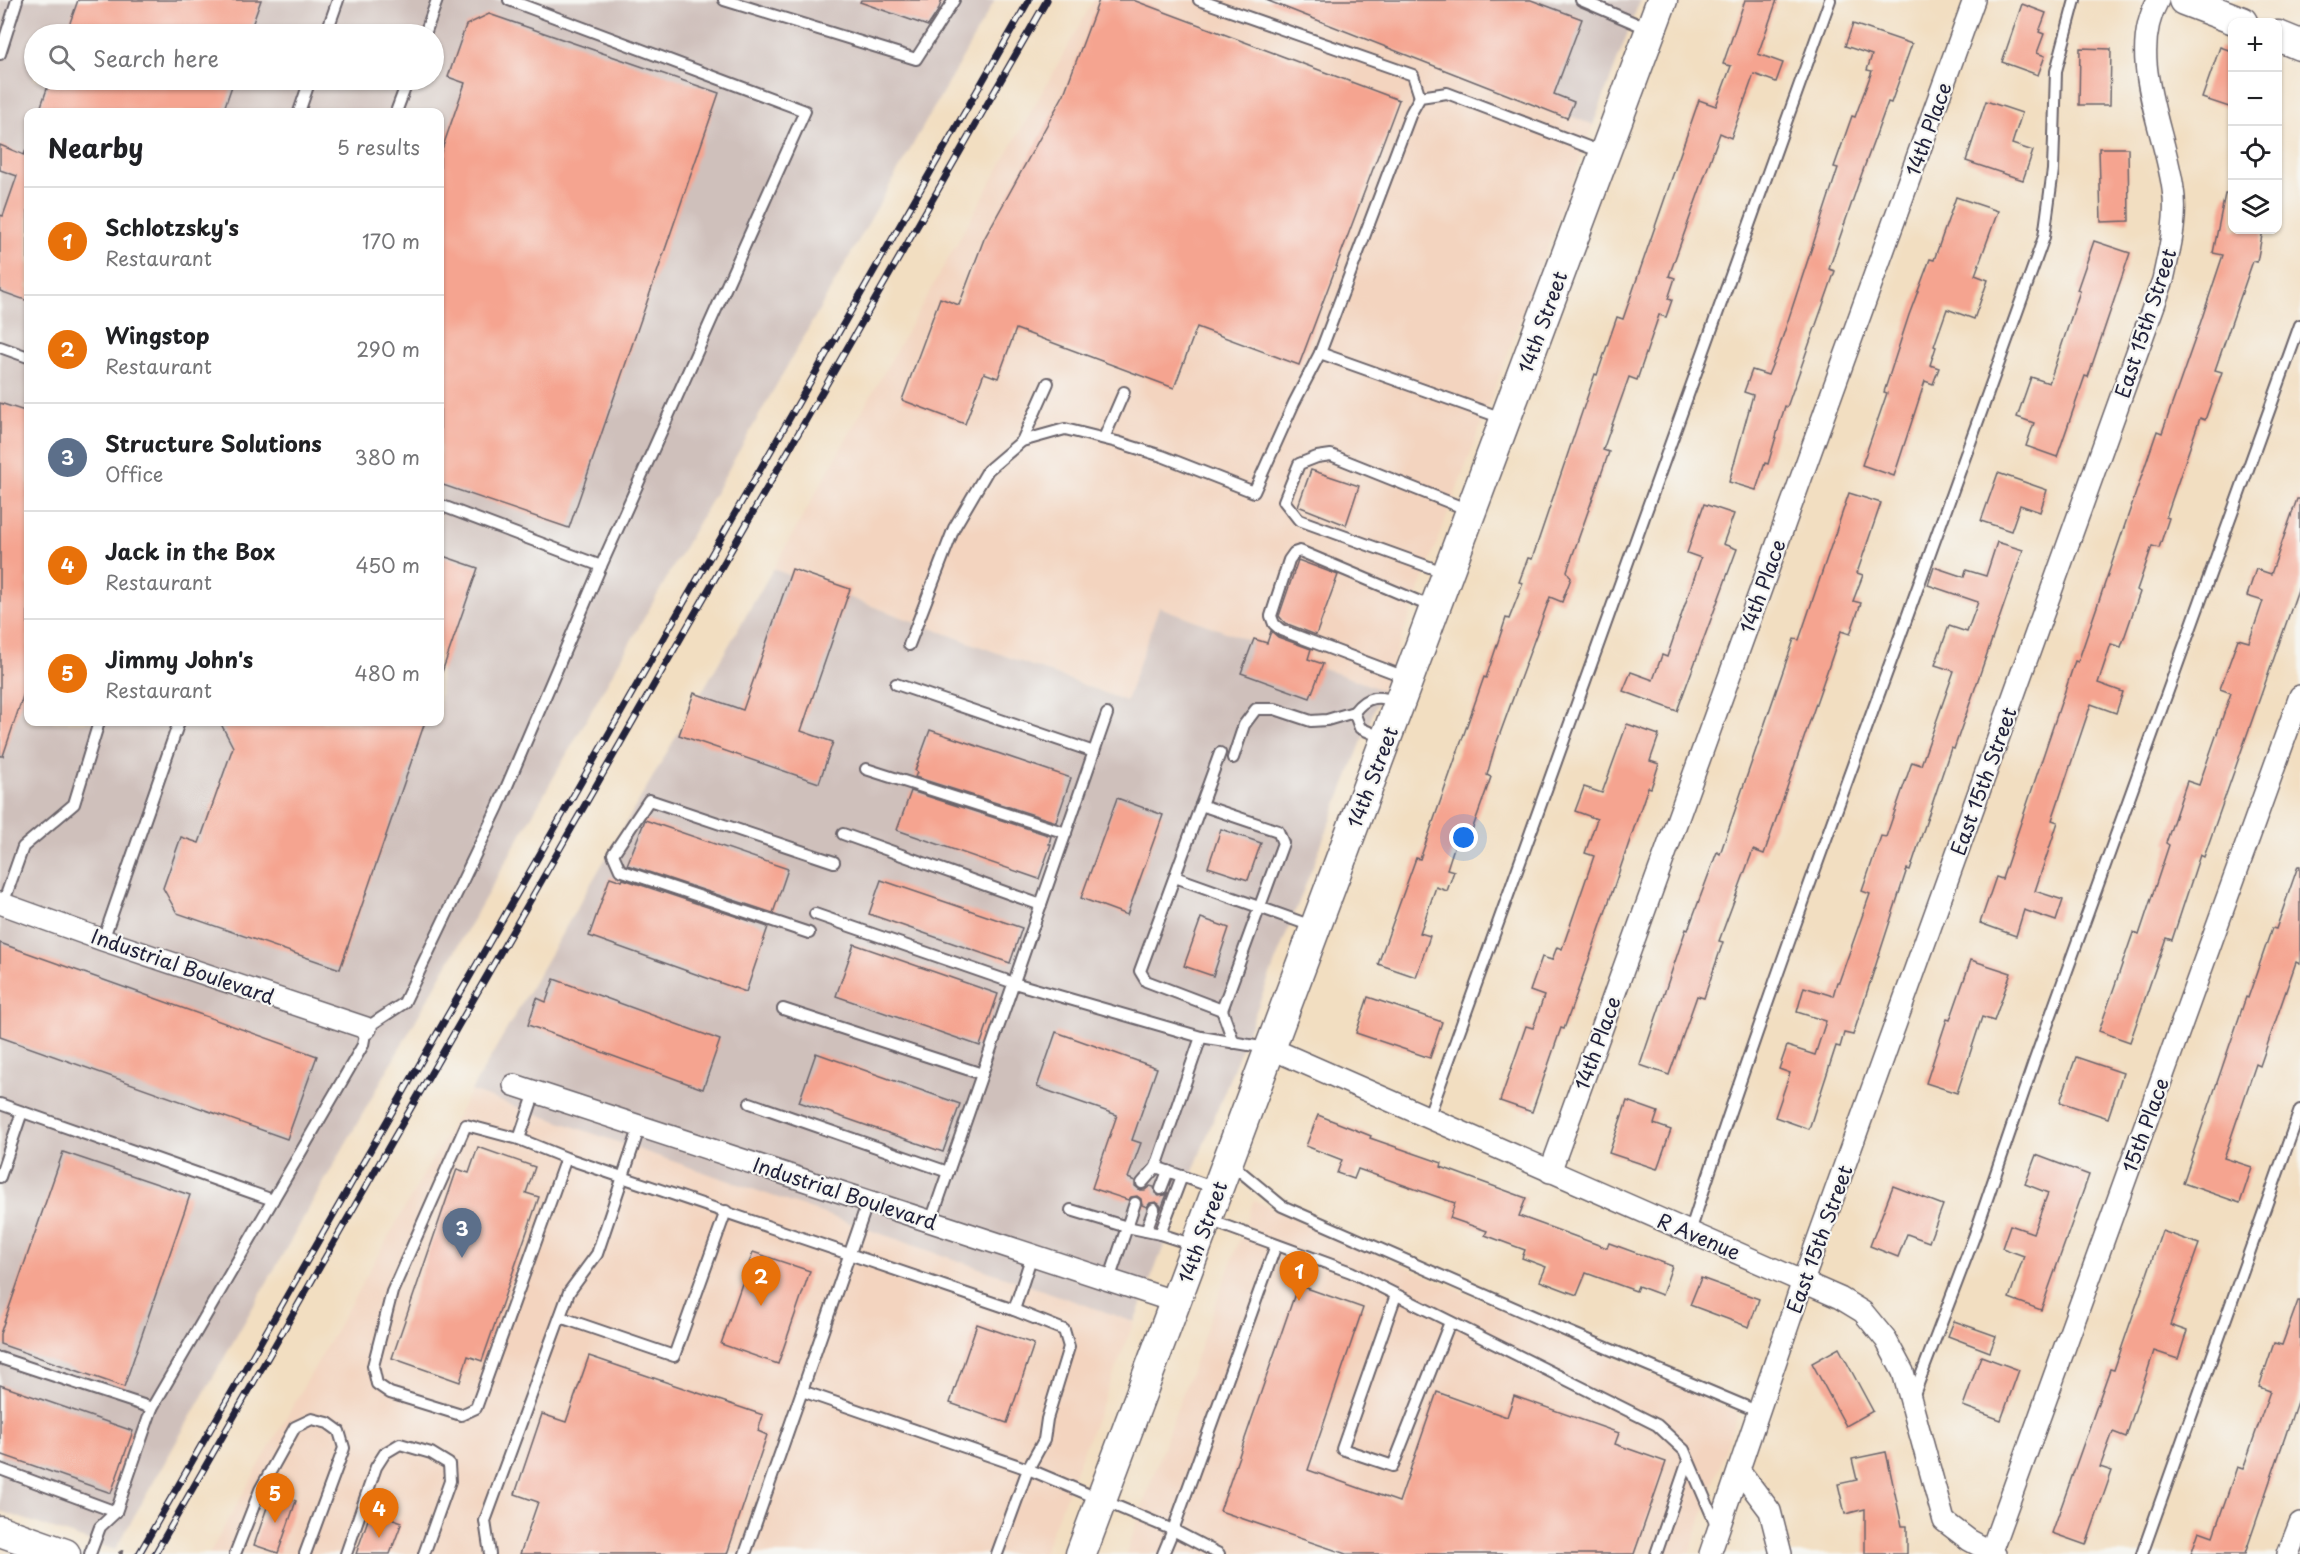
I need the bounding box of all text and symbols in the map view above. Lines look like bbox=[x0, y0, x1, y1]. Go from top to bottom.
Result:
map controls bbox=[2228, 18, 2282, 234]
button: + bbox=[2228, 18, 2282, 72]
search box bbox=[24, 24, 444, 90]
icon: search bbox=[45, 41, 78, 74]
text: Search here bbox=[93, 41, 219, 74]
button: − bbox=[2228, 72, 2282, 126]
street label: 14th Place bbox=[1897, 78, 1959, 180]
button: locate bbox=[2228, 126, 2282, 180]
text: Nearby bbox=[48, 128, 143, 167]
text: 5 results bbox=[337, 132, 420, 162]
button: layers bbox=[2228, 180, 2282, 234]
text: Schlotzsky's bbox=[105, 210, 239, 243]
text: 1 bbox=[63, 226, 72, 256]
text: 170 m bbox=[362, 226, 420, 256]
text: Restaurant bbox=[105, 243, 212, 273]
street label: East 15th Street bbox=[2107, 244, 2183, 402]
street label: 14th Street bbox=[1510, 267, 1574, 377]
text: Wingstop bbox=[105, 318, 210, 351]
text: 2 bbox=[60, 334, 75, 364]
text: 290 m bbox=[356, 334, 420, 364]
text: Restaurant bbox=[105, 351, 212, 381]
text: Structure Solutions bbox=[105, 426, 322, 459]
text: 3 bbox=[61, 442, 74, 472]
text: 380 m bbox=[354, 442, 420, 472]
text: Office bbox=[105, 459, 163, 489]
text: Jack in the Box bbox=[105, 534, 275, 567]
street label: 14th Place bbox=[1731, 535, 1793, 637]
text: 4 bbox=[61, 550, 74, 580]
text: 450 m bbox=[355, 550, 420, 580]
text: Restaurant bbox=[105, 567, 212, 597]
text: Jimmy John's bbox=[105, 642, 253, 675]
text: 5 bbox=[61, 658, 74, 688]
text: 480 m bbox=[355, 658, 420, 688]
text: Restaurant bbox=[105, 675, 212, 705]
street label: East 15th Street bbox=[1942, 703, 2024, 859]
street label: 14th Street bbox=[1339, 722, 1405, 832]
your location bbox=[1449, 823, 1478, 852]
street label: Industrial Boulevard bbox=[87, 921, 279, 1011]
street label: 14th Place bbox=[1566, 992, 1628, 1094]
street label: 15th Place bbox=[2114, 1073, 2176, 1177]
street label: Industrial Boulevard bbox=[749, 1149, 941, 1237]
street label: East 15th Street bbox=[1778, 1161, 1860, 1317]
street label: 14th Street bbox=[1170, 1177, 1234, 1287]
street label: R Avenue bbox=[1653, 1205, 1745, 1267]
pin: 3 bbox=[442, 1208, 482, 1258]
pin: 1 bbox=[1280, 1252, 1318, 1301]
pin: 2 bbox=[742, 1256, 780, 1306]
pin: 5 bbox=[256, 1474, 294, 1523]
pin: 4 bbox=[360, 1488, 398, 1538]

